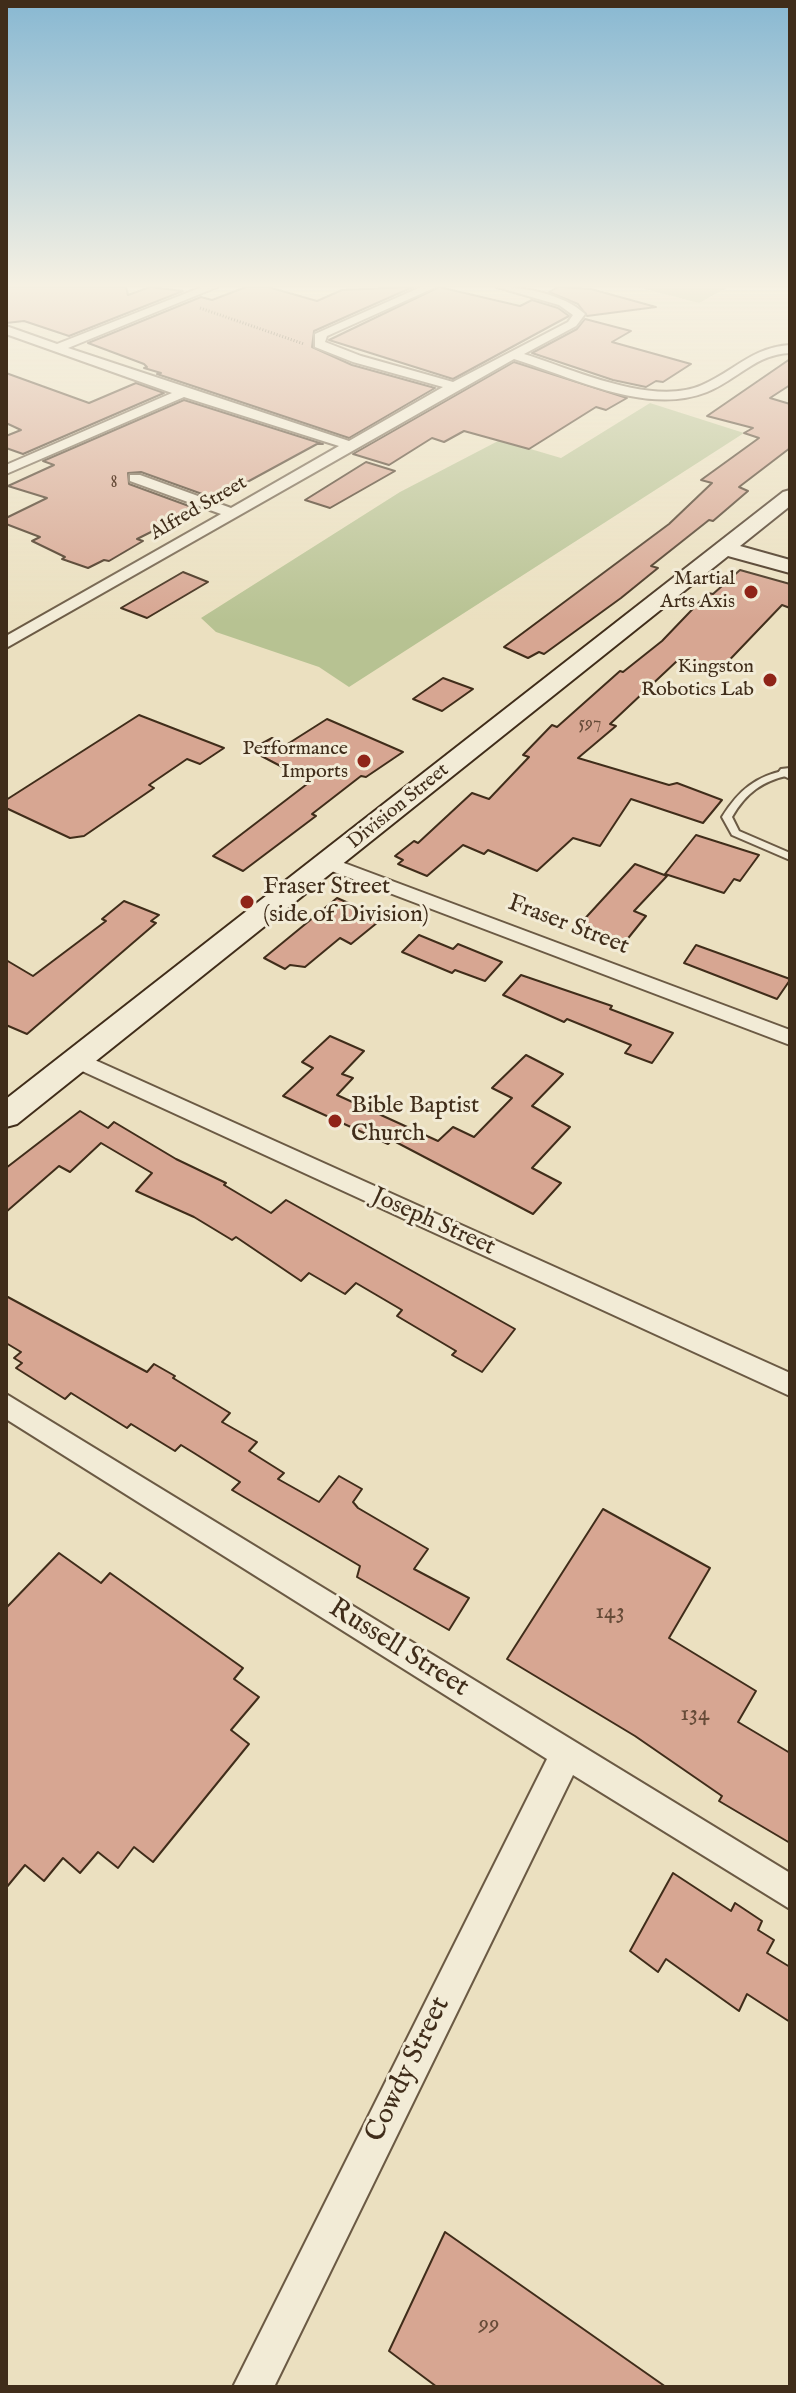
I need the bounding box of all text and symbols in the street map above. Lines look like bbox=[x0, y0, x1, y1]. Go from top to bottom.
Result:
house number: 8 bbox=[110, 472, 118, 494]
street label: Alfred Street bbox=[146, 472, 252, 546]
place label: Martial Arts Axis bbox=[660, 568, 735, 615]
marker: Martial Arts Axis bbox=[742, 583, 760, 601]
place label: Kingston Robotics Lab bbox=[641, 656, 754, 703]
marker: Kingston Robotics Lab bbox=[761, 671, 779, 689]
house number: 597 bbox=[579, 713, 601, 735]
place label: Performance Imports bbox=[242, 738, 348, 785]
marker: Performance Imports bbox=[355, 752, 373, 770]
street label: Division Street bbox=[344, 759, 454, 855]
place label: Fraser Street (side of Division) bbox=[263, 874, 429, 930]
street label: Fraser Street bbox=[503, 890, 633, 962]
marker: Fraser Street (side of Division) bbox=[238, 893, 256, 911]
place label: Bible Baptist Church bbox=[351, 1093, 479, 1149]
marker: Bible Baptist Church bbox=[326, 1112, 344, 1130]
street label: Joseph Street bbox=[367, 1183, 499, 1263]
street label: Russell Street bbox=[322, 1593, 474, 1705]
house number: 143 bbox=[595, 1599, 625, 1627]
house number: 134 bbox=[680, 1701, 710, 1729]
street label: Cowdy Street bbox=[359, 1992, 459, 2148]
house number: 99 bbox=[479, 2311, 499, 2339]

